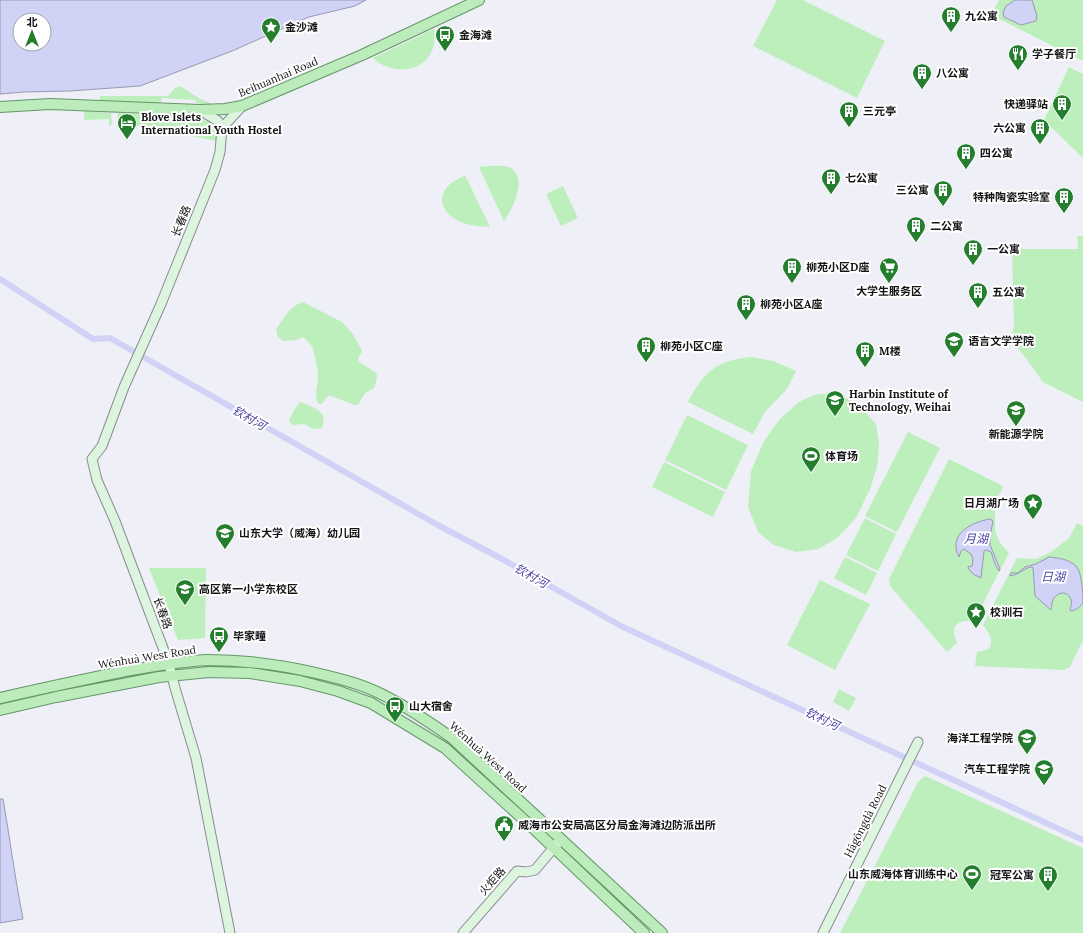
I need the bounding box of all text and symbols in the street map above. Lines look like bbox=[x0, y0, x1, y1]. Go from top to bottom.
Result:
building icon: 九公寓 bbox=[940, 5, 962, 33]
place label: 九公寓 bbox=[965, 9, 998, 23]
north arrow bbox=[12, 12, 52, 52]
text: 北 bbox=[27, 15, 38, 29]
place icon: 金沙滩 bbox=[260, 16, 282, 44]
place label: 金沙滩 bbox=[285, 20, 318, 34]
bus stop icon: 金海滩 bbox=[434, 24, 456, 52]
place label: 金海滩 bbox=[459, 28, 492, 42]
restaurant icon: 学子餐厅 bbox=[1007, 43, 1029, 71]
place label: 学子餐厅 bbox=[1032, 47, 1076, 61]
street label: Beihuanhai Road bbox=[236, 54, 320, 100]
building icon: 八公寓 bbox=[911, 62, 933, 90]
place label: 八公寓 bbox=[936, 66, 969, 80]
building icon: 快递驿站 bbox=[1051, 93, 1073, 121]
place label: 快递驿站 bbox=[1004, 97, 1048, 111]
building icon: 三元亭 bbox=[838, 100, 860, 128]
place label: 三元亭 bbox=[863, 104, 896, 118]
place label: Blove Islets International Youth Hostel bbox=[141, 110, 282, 137]
hotel icon: Blove Islets International Youth Hostel bbox=[116, 112, 138, 140]
building icon: 六公寓 bbox=[1029, 117, 1051, 145]
place label: 六公寓 bbox=[993, 121, 1026, 135]
building icon: 四公寓 bbox=[955, 142, 977, 170]
place label: 四公寓 bbox=[980, 146, 1013, 160]
building icon: 七公寓 bbox=[820, 167, 842, 195]
place label: 七公寓 bbox=[845, 171, 878, 185]
building icon: 三公寓 bbox=[932, 179, 954, 207]
place label: 三公寓 bbox=[896, 183, 929, 197]
building icon: 特种陶瓷实验室 bbox=[1053, 186, 1075, 214]
place label: 特种陶瓷实验室 bbox=[973, 190, 1050, 204]
street label: 长春路 bbox=[168, 203, 194, 239]
building icon: 二公寓 bbox=[905, 215, 927, 243]
place label: 二公寓 bbox=[930, 219, 963, 233]
building icon: 一公寓 bbox=[962, 238, 984, 266]
place label: 一公寓 bbox=[987, 242, 1020, 256]
building icon: 柳苑小区D座 bbox=[781, 256, 803, 284]
supermarket icon: 大学生服务区 bbox=[878, 256, 900, 284]
place label: 柳苑小区D座 bbox=[806, 260, 869, 274]
building icon: 五公寓 bbox=[967, 281, 989, 309]
place label: 大学生服务区 bbox=[856, 284, 922, 298]
place label: 五公寓 bbox=[992, 285, 1025, 299]
building icon: 柳苑小区A座 bbox=[735, 293, 757, 321]
place label: 柳苑小区A座 bbox=[760, 297, 822, 311]
school or university icon: 语言文学学院 bbox=[943, 330, 965, 358]
place label: 语言文学学院 bbox=[968, 334, 1034, 348]
building icon: 柳苑小区C座 bbox=[635, 335, 657, 363]
place label: 柳苑小区C座 bbox=[660, 339, 723, 353]
building icon: M楼 bbox=[854, 340, 876, 368]
place label: M楼 bbox=[879, 344, 901, 358]
place label: Harbin Institute of Technology, Weihai bbox=[849, 387, 951, 414]
school or university icon: Harbin Institute of Technology, Weihai bbox=[824, 389, 846, 417]
school or university icon: 新能源学院 bbox=[1005, 399, 1027, 427]
water label: 钦村河 bbox=[230, 402, 270, 434]
place label: 新能源学院 bbox=[989, 427, 1044, 441]
sports icon: 体育场 bbox=[800, 445, 822, 473]
place label: 体育场 bbox=[825, 449, 858, 463]
place icon: 日月湖广场 bbox=[1022, 492, 1044, 520]
place label: 日月湖广场 bbox=[964, 496, 1019, 510]
school or university icon: 山东大学（威海）幼儿园 bbox=[214, 522, 236, 550]
place label: 山东大学（威海）幼儿园 bbox=[239, 526, 360, 540]
water label: 月湖 bbox=[964, 531, 990, 546]
water label: 钦村河 bbox=[512, 560, 552, 592]
water label: 日湖 bbox=[1041, 569, 1067, 584]
school or university icon: 高区第一小学东校区 bbox=[174, 578, 196, 606]
place label: 高区第一小学东校区 bbox=[199, 582, 298, 596]
street label: 长春路 bbox=[151, 595, 175, 631]
place icon: 校训石 bbox=[965, 601, 987, 629]
place label: 校训石 bbox=[990, 605, 1023, 619]
bus stop icon: 毕家疃 bbox=[208, 625, 230, 653]
place label: 毕家疃 bbox=[233, 629, 266, 643]
street label: Wénhuà West Road bbox=[97, 642, 197, 672]
bus stop icon: 山大宿舍 bbox=[384, 695, 406, 723]
place label: 山大宿舍 bbox=[409, 699, 453, 713]
water label: 钦村河 bbox=[803, 704, 844, 734]
street label: Wénhuà West Road bbox=[446, 719, 530, 796]
school or university icon: 海洋工程学院 bbox=[1016, 727, 1038, 755]
place label: 海洋工程学院 bbox=[947, 731, 1013, 745]
school or university icon: 汽车工程学院 bbox=[1033, 758, 1055, 786]
place label: 汽车工程学院 bbox=[964, 762, 1030, 776]
street label: Hāgōngdà Road bbox=[841, 782, 890, 860]
public building icon: 威海市公安局高区分局金海滩边防派出所 bbox=[493, 814, 515, 842]
place label: 威海市公安局高区分局金海滩边防派出所 bbox=[518, 818, 716, 832]
sports icon: 山东威海体育训练中心 bbox=[961, 863, 983, 891]
street label: 火炬路 bbox=[476, 864, 508, 898]
building icon: 冠军公寓 bbox=[1037, 864, 1059, 892]
place label: 山东威海体育训练中心 bbox=[848, 867, 958, 881]
place label: 冠军公寓 bbox=[990, 868, 1034, 882]

